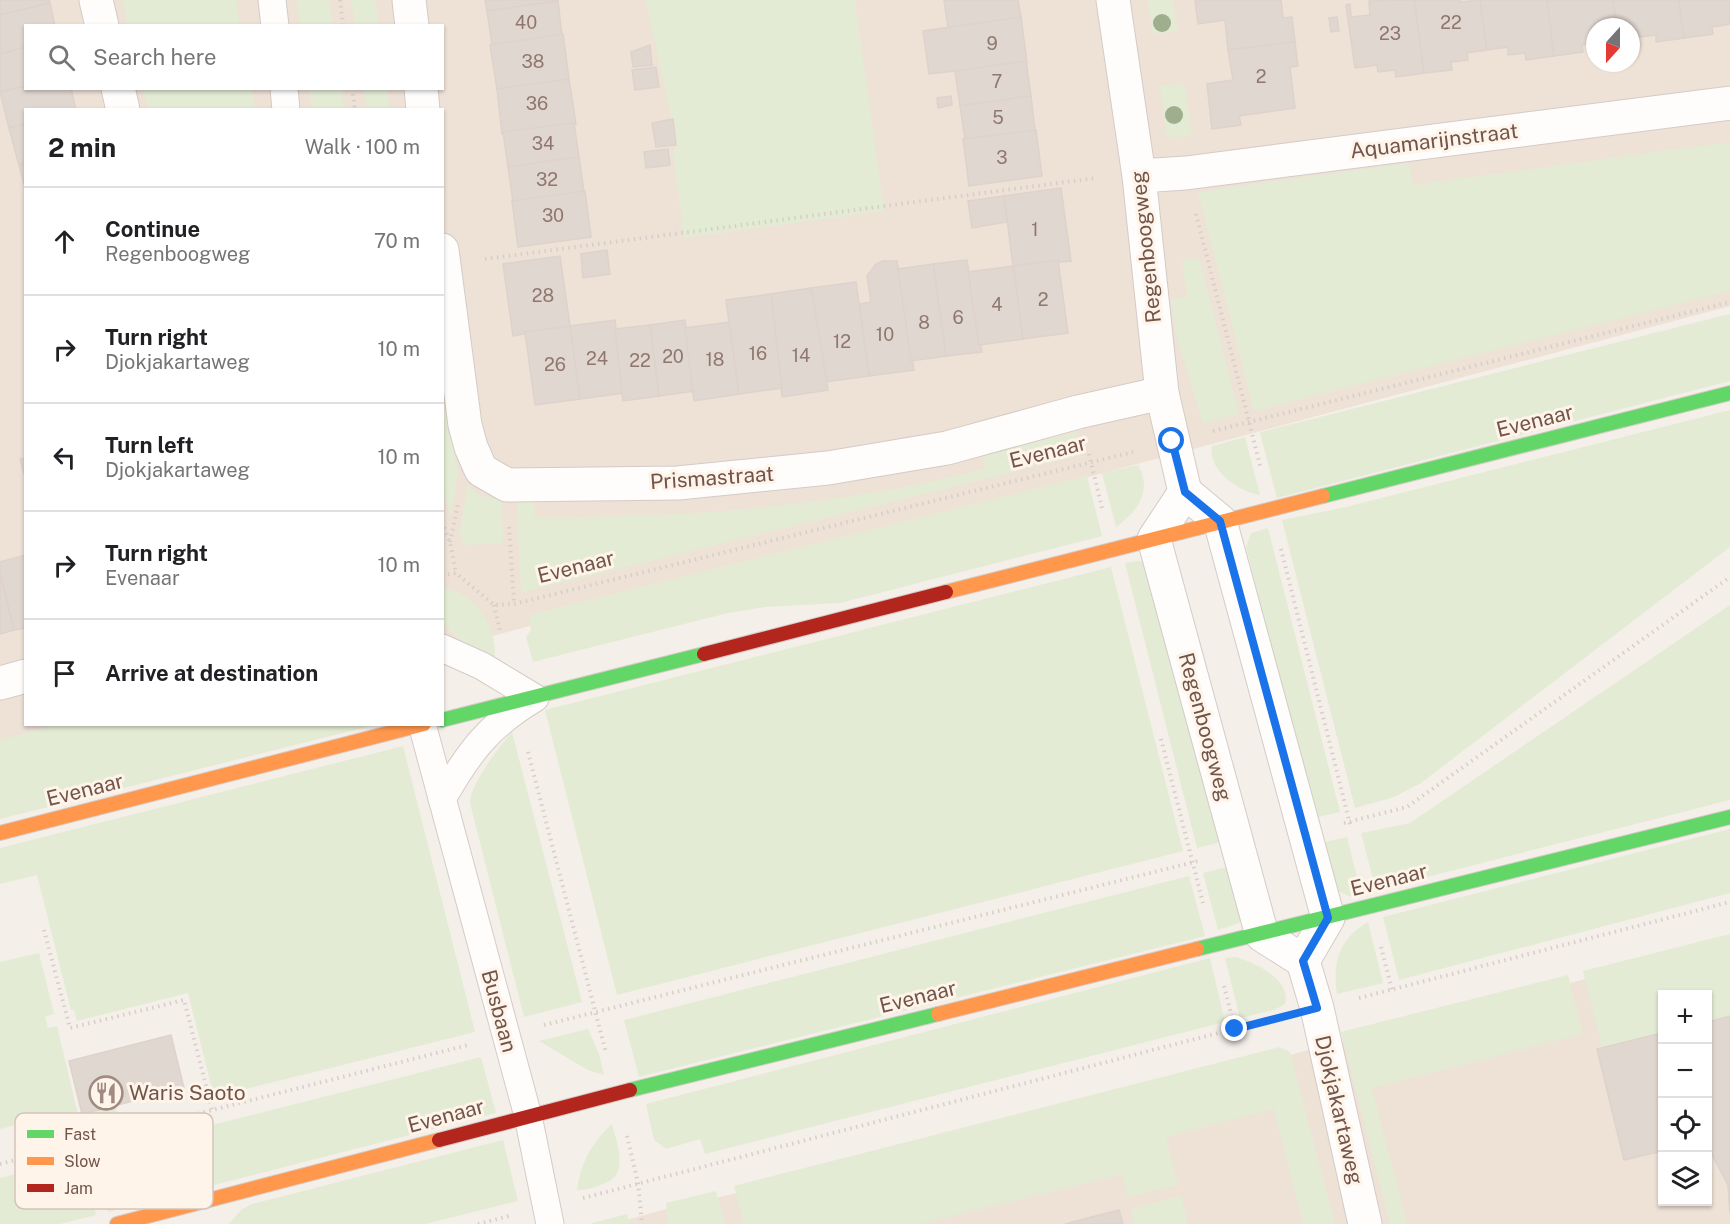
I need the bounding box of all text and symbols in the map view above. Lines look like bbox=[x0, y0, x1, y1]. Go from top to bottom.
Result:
house number: 40 bbox=[515, 12, 537, 33]
house number: 22 bbox=[1440, 12, 1462, 33]
north arrow bbox=[1586, 18, 1640, 72]
house number: 23 bbox=[1379, 23, 1401, 44]
search box bbox=[24, 24, 444, 90]
house number: 9 bbox=[986, 33, 998, 54]
icon: search bbox=[45, 41, 78, 74]
text: Search here bbox=[93, 44, 217, 70]
house number: 38 bbox=[522, 51, 544, 72]
house number: 2 bbox=[1256, 66, 1266, 87]
house number: 7 bbox=[992, 71, 1002, 92]
house number: 36 bbox=[526, 93, 548, 114]
house number: 5 bbox=[992, 107, 1004, 128]
street label: Aquamarijnstraat bbox=[1349, 118, 1519, 163]
text: 2 min bbox=[48, 132, 116, 163]
house number: 34 bbox=[532, 133, 554, 154]
text: Walk · 100 m bbox=[305, 135, 420, 159]
house number: 3 bbox=[996, 147, 1008, 168]
house number: 32 bbox=[536, 169, 558, 190]
street label: Regenboogweg bbox=[1125, 170, 1166, 324]
house number: 30 bbox=[542, 205, 564, 226]
text: Continue bbox=[105, 216, 200, 242]
house number: 1 bbox=[1031, 219, 1039, 240]
icon: ahead bbox=[48, 225, 81, 258]
text: 70 m bbox=[374, 229, 420, 253]
text: Regenboogweg bbox=[105, 242, 251, 266]
house number: 28 bbox=[532, 285, 554, 306]
house number: 2 bbox=[1038, 289, 1048, 310]
house number: 4 bbox=[991, 294, 1003, 315]
house number: 6 bbox=[952, 307, 964, 328]
house number: 8 bbox=[918, 312, 930, 333]
text: Turn right bbox=[105, 324, 208, 350]
house number: 10 bbox=[876, 324, 894, 345]
house number: 12 bbox=[833, 331, 851, 352]
icon: right bbox=[48, 333, 81, 366]
text: 10 m bbox=[377, 337, 420, 361]
house number: 16 bbox=[749, 343, 767, 364]
house number: 14 bbox=[792, 345, 810, 366]
house number: 20 bbox=[662, 346, 684, 367]
house number: 24 bbox=[586, 348, 608, 369]
house number: 18 bbox=[706, 349, 724, 370]
text: Djokjakartaweg bbox=[105, 350, 250, 374]
house number: 22 bbox=[629, 350, 651, 371]
house number: 26 bbox=[544, 354, 566, 375]
street label: Evenaar bbox=[1494, 399, 1576, 442]
route start bbox=[1158, 427, 1184, 453]
street label: Evenaar bbox=[1007, 430, 1089, 473]
text: Turn left bbox=[105, 432, 194, 458]
icon: left bbox=[48, 441, 81, 474]
text: 10 m bbox=[377, 445, 420, 469]
text: Djokjakartaweg bbox=[105, 458, 250, 482]
street label: Prismastraat bbox=[649, 461, 775, 494]
text: Turn right bbox=[105, 540, 208, 566]
street label: Evenaar bbox=[535, 545, 617, 588]
icon: right bbox=[48, 549, 81, 582]
text: 10 m bbox=[377, 553, 420, 577]
text: Evenaar bbox=[105, 566, 180, 590]
street label: Regenboogweg bbox=[1174, 650, 1237, 804]
icon: arrive bbox=[48, 657, 81, 690]
text: Arrive at destination bbox=[105, 660, 318, 686]
street label: Evenaar bbox=[44, 768, 126, 811]
street label: Evenaar bbox=[1348, 858, 1430, 901]
street label: Busbaan bbox=[476, 967, 523, 1055]
street label: Evenaar bbox=[877, 975, 959, 1018]
map controls bbox=[1658, 990, 1712, 1206]
button: + bbox=[1658, 990, 1712, 1044]
route end bbox=[1221, 1015, 1247, 1041]
street label: Djokjakartaweg bbox=[1310, 1033, 1369, 1187]
button: − bbox=[1658, 1044, 1712, 1098]
restaurant icon: Waris Saoto bbox=[88, 1075, 124, 1111]
place label: Waris Saoto bbox=[129, 1080, 246, 1105]
street label: Evenaar bbox=[405, 1093, 487, 1138]
button: locate bbox=[1658, 1098, 1712, 1152]
legend bbox=[15, 1113, 213, 1209]
text: Fast bbox=[64, 1125, 96, 1144]
text: Slow bbox=[64, 1152, 101, 1171]
button: layers bbox=[1658, 1152, 1712, 1206]
text: Jam bbox=[64, 1179, 93, 1198]

